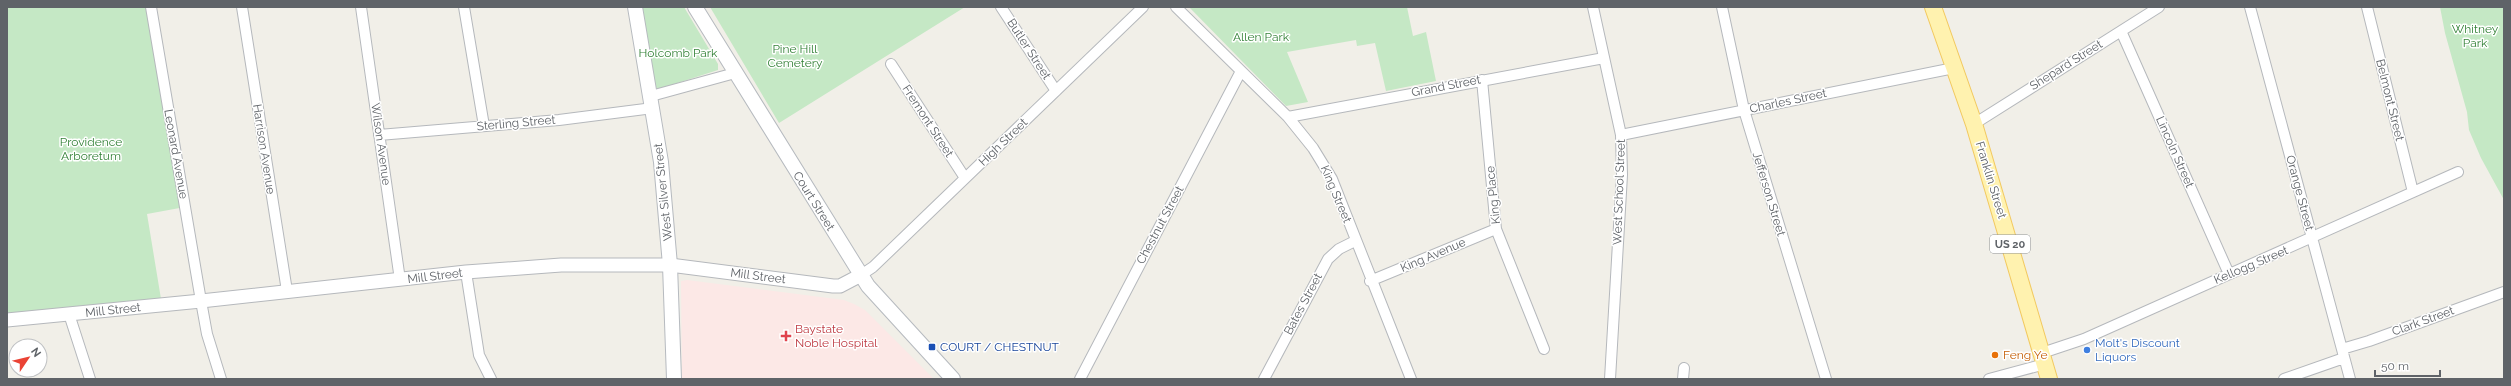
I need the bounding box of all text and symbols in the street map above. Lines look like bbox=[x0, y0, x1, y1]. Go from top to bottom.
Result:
street label: Butler Street bbox=[1004, 16, 1054, 82]
park label: Whitney Park bbox=[2452, 22, 2499, 50]
park label: Allen Park bbox=[1233, 30, 1290, 44]
street label: Shepard Street bbox=[2027, 37, 2105, 93]
park label: Pine Hill Cemetery bbox=[768, 42, 823, 70]
park label: Holcomb Park bbox=[639, 46, 718, 60]
street label: Belmont Street bbox=[2373, 58, 2407, 142]
street label: Grand Street bbox=[1410, 72, 1482, 100]
street label: Fremont Street bbox=[899, 82, 957, 160]
street label: Charles Street bbox=[1748, 86, 1828, 116]
street label: Wilson Avenue bbox=[368, 102, 394, 186]
street label: Harrison Avenue bbox=[250, 103, 278, 195]
street label: Leonard Avenue bbox=[161, 108, 191, 200]
street label: Sterling Street bbox=[476, 113, 556, 133]
street label: Lincoln Street bbox=[2153, 114, 2197, 190]
street label: High Street bbox=[976, 115, 1030, 169]
park label: Providence Arboretum bbox=[60, 135, 122, 163]
street label: West School Street bbox=[1610, 139, 1628, 245]
street label: Franklin Street bbox=[1973, 140, 2009, 220]
street label: West Silver Street bbox=[651, 142, 675, 242]
street label: Jefferson Street bbox=[1750, 150, 1788, 238]
street label: Orange Street bbox=[2283, 154, 2317, 232]
street label: King Street bbox=[1318, 163, 1354, 225]
street label: King Place bbox=[1483, 165, 1503, 225]
street label: Court Street bbox=[790, 169, 838, 233]
street label: Chestnut Street bbox=[1134, 183, 1186, 267]
street label: King Avenue bbox=[1398, 235, 1468, 275]
road number: US 20 bbox=[1990, 235, 2030, 253]
street label: Kellogg Street bbox=[2212, 243, 2290, 287]
street label: Mill Street bbox=[407, 266, 463, 286]
street label: Mill Street bbox=[730, 266, 786, 286]
street label: Bates Street bbox=[1281, 271, 1325, 337]
street label: Mill Street bbox=[85, 300, 141, 320]
street label: Clark Street bbox=[2390, 303, 2456, 339]
place label: Baystate Noble Hospital bbox=[795, 322, 878, 350]
marker: Baystate Noble Hospital bbox=[780, 330, 792, 342]
place label: Molt's Discount Liquors bbox=[2095, 336, 2180, 364]
north arrow bbox=[8, 338, 48, 378]
place label: COURT / CHESTNUT bbox=[940, 340, 1060, 354]
marker: COURT / CHESTNUT bbox=[927, 342, 937, 352]
text: N bbox=[28, 345, 44, 360]
marker: Molt's Discount Liquors bbox=[2082, 345, 2092, 355]
place label: Feng Ye bbox=[2003, 348, 2048, 362]
marker: Feng Ye bbox=[1990, 350, 2000, 360]
scale bar bbox=[2375, 352, 2440, 378]
text: 50 m bbox=[2381, 359, 2409, 373]

